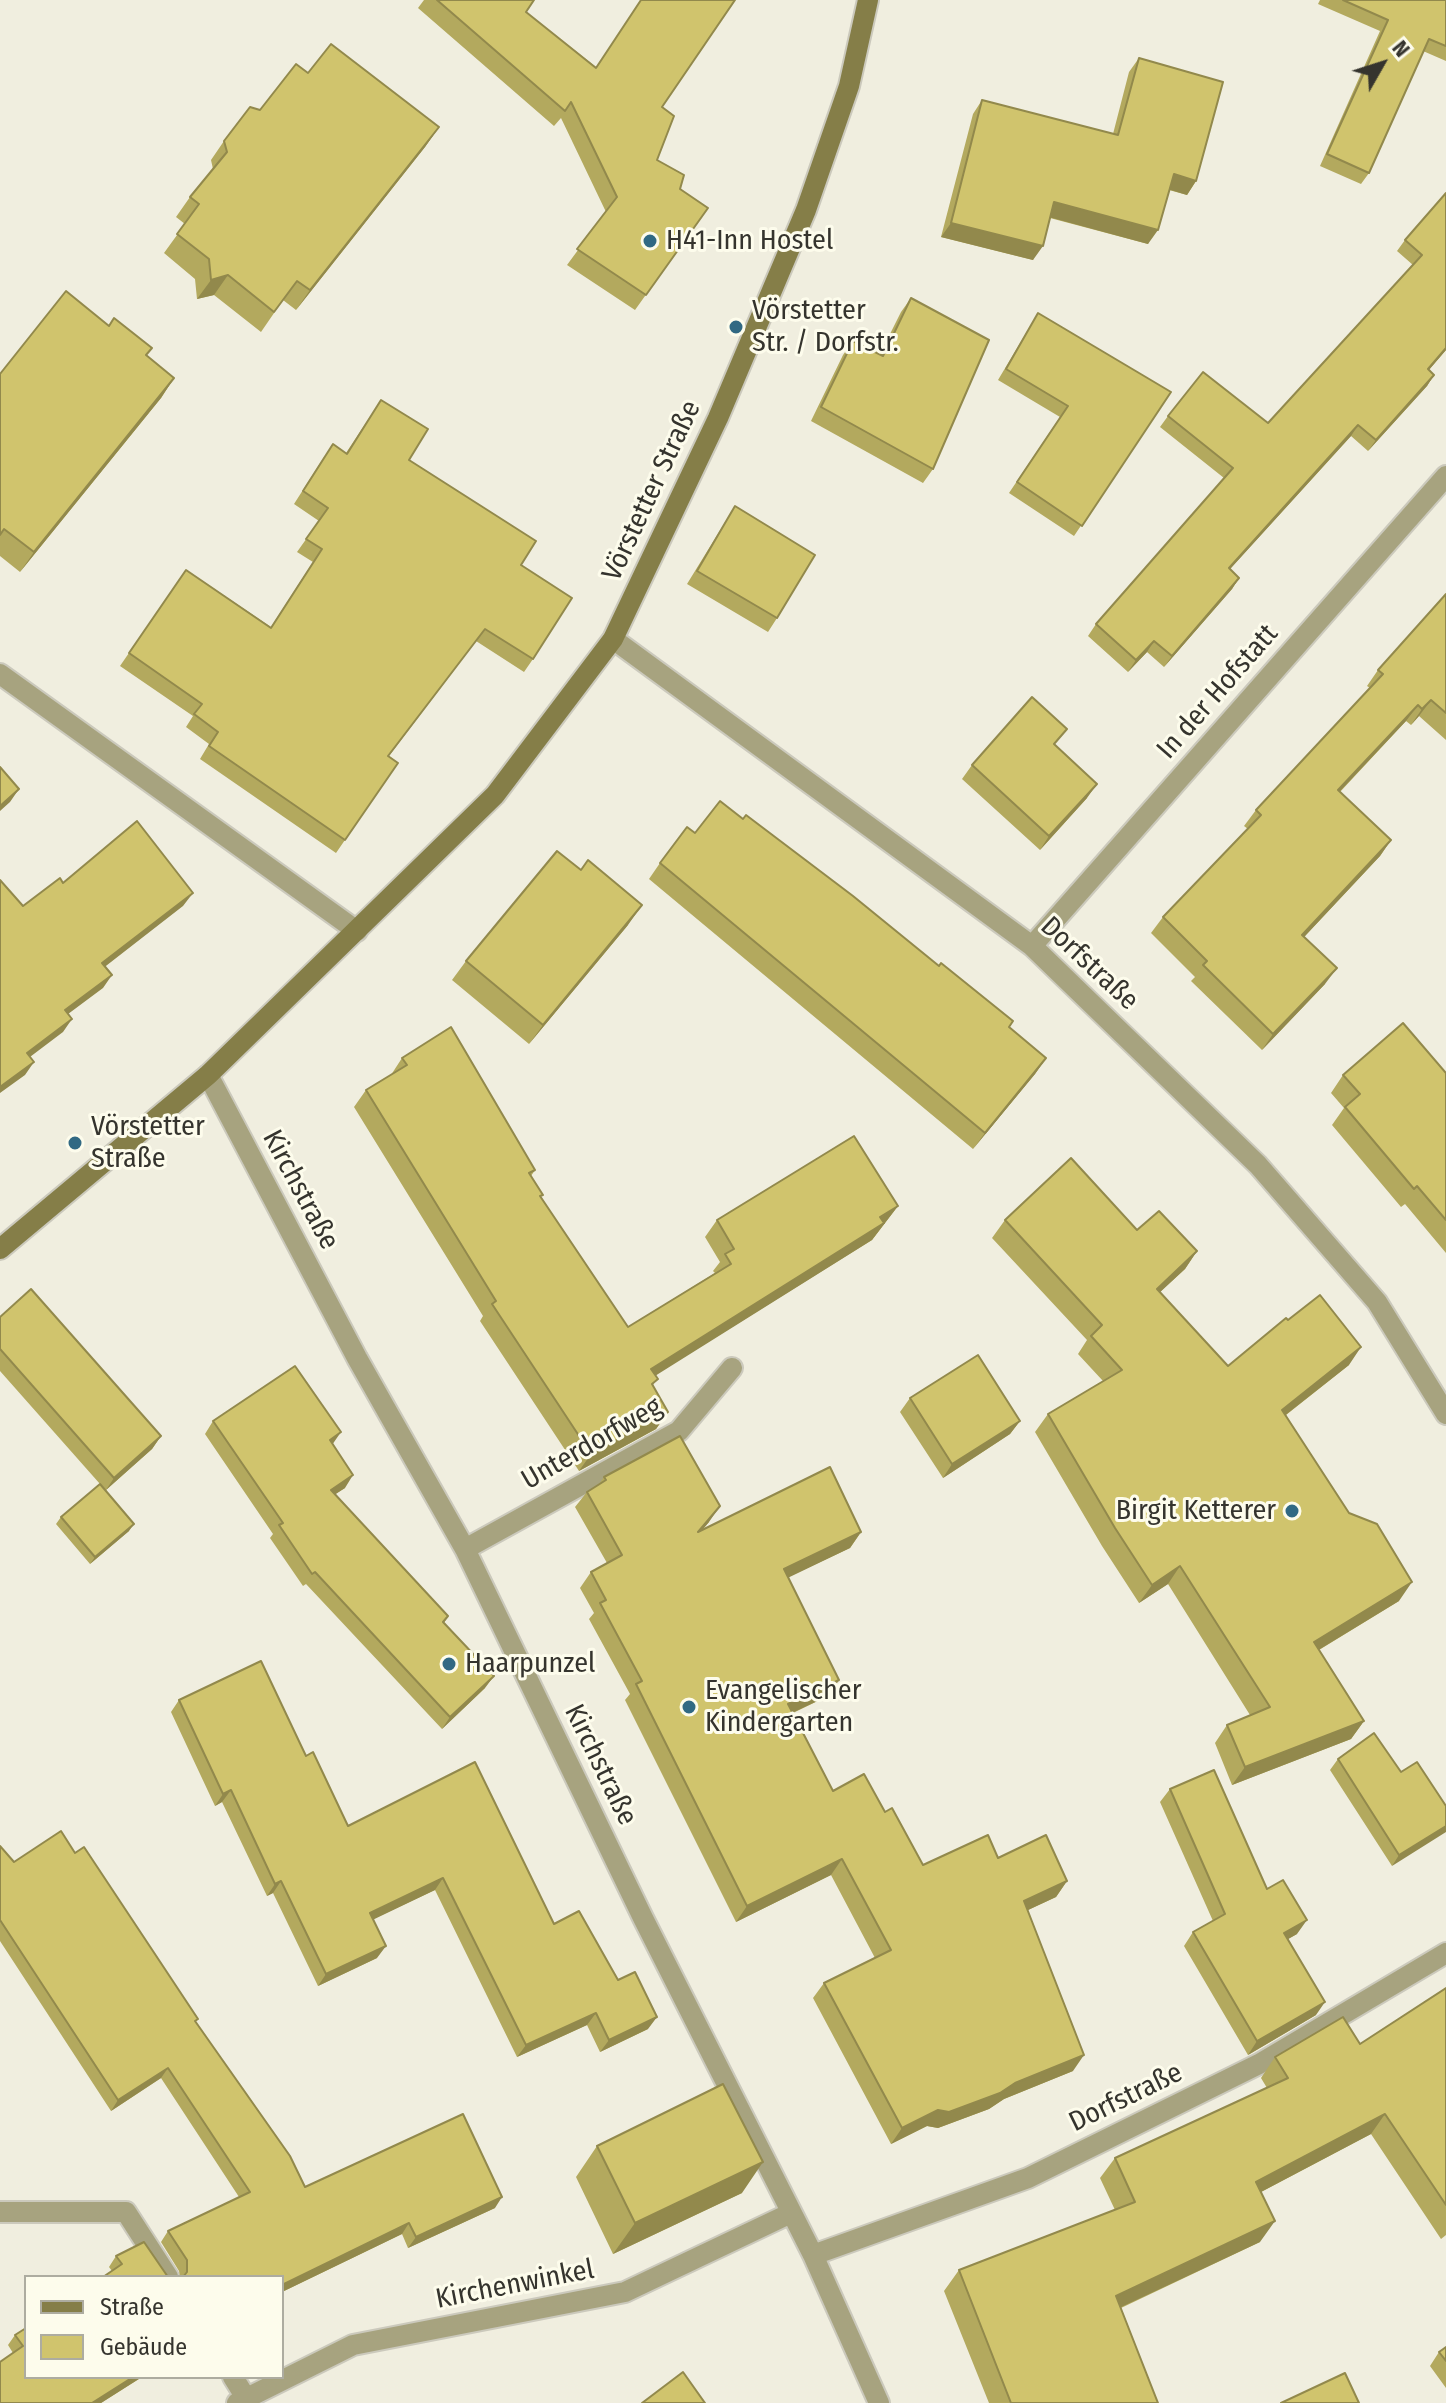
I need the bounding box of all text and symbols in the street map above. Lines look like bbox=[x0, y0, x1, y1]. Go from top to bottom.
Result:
north arrow bbox=[1342, 24, 1422, 104]
text: N bbox=[1386, 35, 1416, 62]
place label: H41-Inn Hostel bbox=[666, 224, 833, 258]
marker: H41-Inn Hostel bbox=[641, 232, 659, 250]
place label: Vörstetter Str. / Dorfstr. bbox=[752, 294, 899, 360]
marker: Vörstetter Str. / Dorfstr. bbox=[727, 318, 745, 336]
street label: Vörstetter Straße bbox=[596, 396, 708, 586]
street label: In der Hofstatt bbox=[1151, 618, 1285, 766]
street label: Dorfstraße bbox=[1033, 910, 1145, 1018]
place label: Vörstetter Straße bbox=[91, 1110, 205, 1176]
street label: Kirchstraße bbox=[255, 1125, 345, 1255]
marker: Vörstetter Straße bbox=[66, 1134, 84, 1152]
street label: Unterdorfweg bbox=[516, 1390, 668, 1498]
place label: Birgit Ketterer bbox=[1116, 1494, 1276, 1528]
marker: Birgit Ketterer bbox=[1283, 1502, 1301, 1520]
place label: Haarpunzel bbox=[465, 1647, 595, 1681]
marker: Haarpunzel bbox=[440, 1655, 458, 1673]
place label: Evangelischer Kindergarten bbox=[705, 1674, 861, 1740]
marker: Evangelischer Kindergarten bbox=[680, 1698, 698, 1716]
street label: Kirchstraße bbox=[556, 1699, 644, 1831]
street label: Dorfstraße bbox=[1064, 2056, 1188, 2140]
street label: Kirchenwinkel bbox=[433, 2253, 597, 2317]
legend bbox=[24, 2275, 284, 2379]
text: Straße bbox=[100, 2293, 164, 2321]
text: Gebäude bbox=[100, 2333, 187, 2361]

